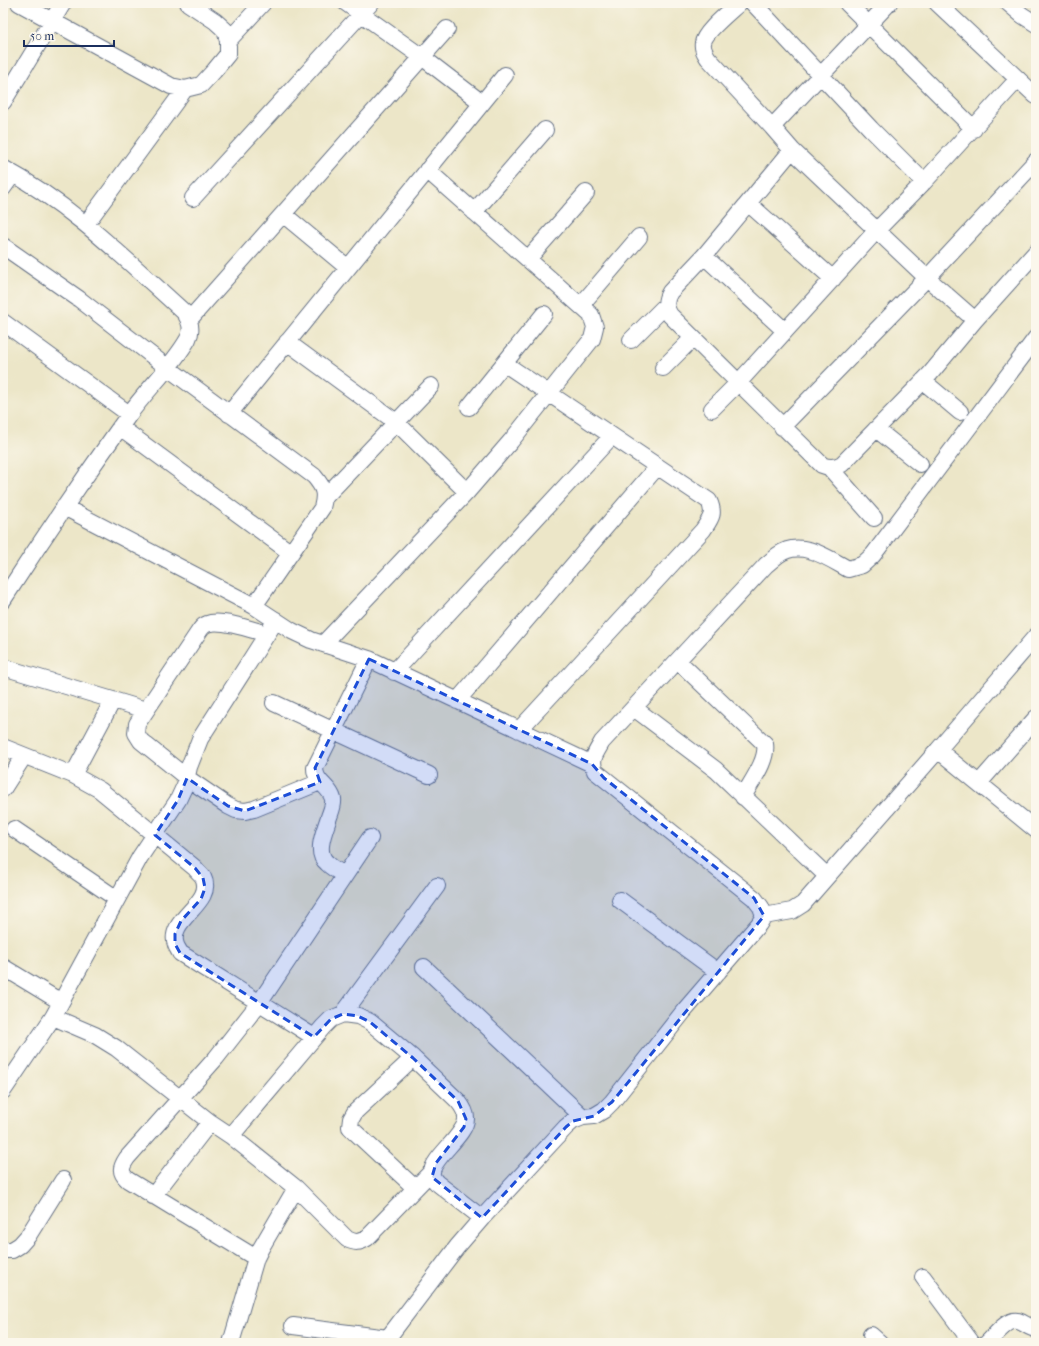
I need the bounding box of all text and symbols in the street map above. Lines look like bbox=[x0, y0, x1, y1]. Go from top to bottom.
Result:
scale bar bbox=[24, 22, 114, 48]
text: 50 m bbox=[30, 29, 54, 43]

